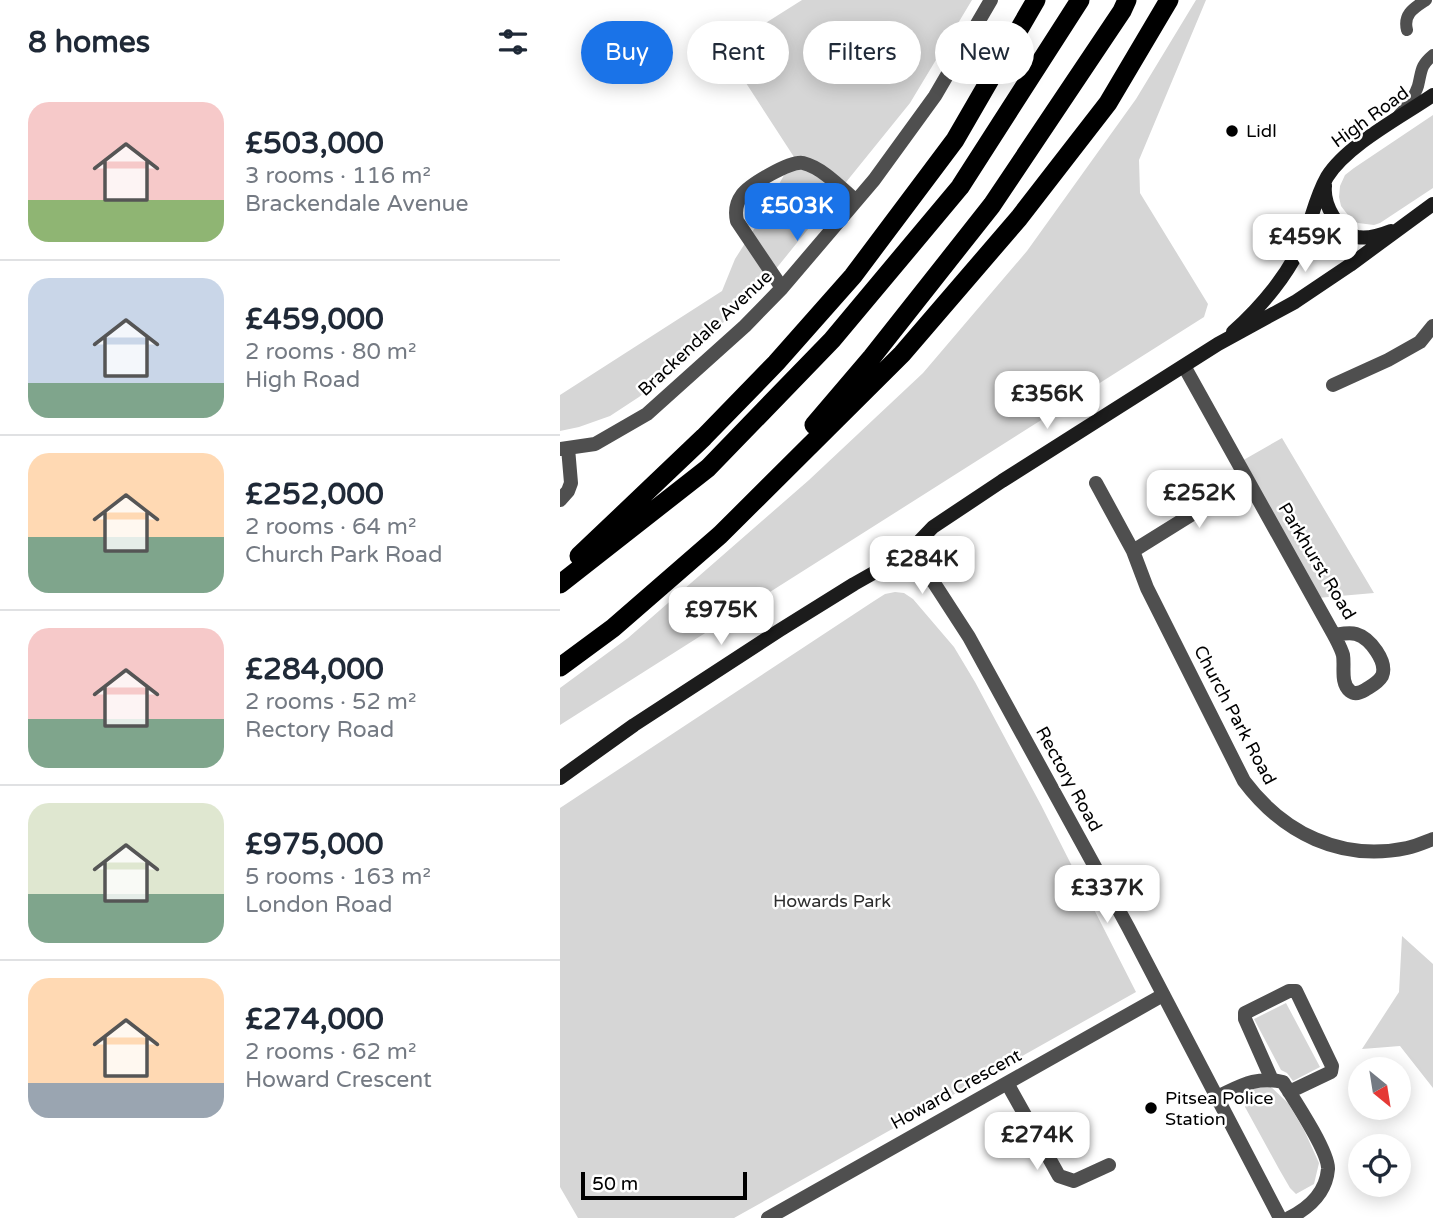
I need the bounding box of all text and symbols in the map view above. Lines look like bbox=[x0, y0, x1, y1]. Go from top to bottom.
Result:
chip: Buy bbox=[581, 21, 673, 84]
chip: Rent bbox=[687, 21, 789, 84]
chip: Filters bbox=[803, 21, 921, 84]
chip: New bbox=[935, 21, 1034, 84]
icon: filters bbox=[494, 23, 532, 61]
text: 8 homes bbox=[28, 24, 150, 61]
street label: High Road bbox=[1327, 82, 1413, 152]
place label: Lidl bbox=[1246, 120, 1277, 142]
marker: Lidl bbox=[1224, 123, 1240, 139]
text: £503,000 bbox=[245, 125, 384, 162]
icon: home bbox=[84, 130, 168, 214]
text: 3 rooms · 116 m² bbox=[245, 162, 431, 190]
pin: £503K bbox=[748, 184, 846, 243]
text: Brackendale Avenue bbox=[245, 190, 469, 218]
text: £503K bbox=[761, 192, 833, 220]
pin: £459K bbox=[1256, 215, 1354, 274]
text: £459K bbox=[1269, 223, 1341, 251]
street label: Brackendale Avenue bbox=[634, 265, 776, 401]
text: £459,000 bbox=[245, 301, 384, 338]
icon: home bbox=[84, 306, 168, 390]
text: 2 rooms · 80 m² bbox=[245, 338, 416, 366]
text: High Road bbox=[245, 366, 360, 394]
pin: £356K bbox=[998, 372, 1096, 431]
text: £356K bbox=[1011, 380, 1083, 408]
pin: £252K bbox=[1150, 470, 1248, 530]
text: £252,000 bbox=[245, 476, 384, 513]
text: £252K bbox=[1163, 479, 1235, 507]
icon: home bbox=[84, 481, 168, 565]
street label: Parkhurst Road bbox=[1273, 499, 1361, 623]
text: 2 rooms · 64 m² bbox=[245, 513, 416, 541]
pin: £284K bbox=[873, 536, 971, 596]
text: Church Park Road bbox=[245, 541, 443, 569]
text: £284K bbox=[886, 545, 958, 573]
pin: £975K bbox=[672, 588, 770, 647]
text: £975K bbox=[685, 596, 757, 624]
street label: Church Park Road bbox=[1189, 642, 1281, 788]
text: £284,000 bbox=[245, 651, 384, 688]
icon: home bbox=[84, 656, 168, 740]
text: 2 rooms · 52 m² bbox=[245, 688, 416, 716]
text: Rectory Road bbox=[245, 716, 394, 744]
street label: Rectory Road bbox=[1031, 723, 1107, 835]
text: £975,000 bbox=[245, 826, 384, 863]
icon: home bbox=[84, 831, 168, 915]
text: 5 rooms · 163 m² bbox=[245, 863, 431, 891]
pin: £337K bbox=[1058, 866, 1156, 925]
text: £337K bbox=[1071, 874, 1143, 902]
park label: Howards Park bbox=[773, 890, 891, 912]
text: London Road bbox=[245, 891, 393, 919]
text: £274,000 bbox=[245, 1001, 384, 1038]
icon: home bbox=[84, 1006, 168, 1090]
text: 2 rooms · 62 m² bbox=[245, 1038, 416, 1066]
street label: Howard Crescent bbox=[887, 1044, 1025, 1134]
north arrow bbox=[1348, 1057, 1410, 1120]
map controls bbox=[1348, 1057, 1411, 1197]
text: Howard Crescent bbox=[245, 1066, 432, 1094]
place label: Pitsea Police Station bbox=[1165, 1087, 1273, 1130]
marker: Pitsea Police Station bbox=[1143, 1100, 1159, 1116]
pin: £274K bbox=[988, 1112, 1086, 1172]
text: £274K bbox=[1001, 1121, 1073, 1149]
button: locate bbox=[1348, 1134, 1411, 1197]
scale bar bbox=[581, 1169, 747, 1201]
text: 50 m bbox=[592, 1173, 638, 1195]

